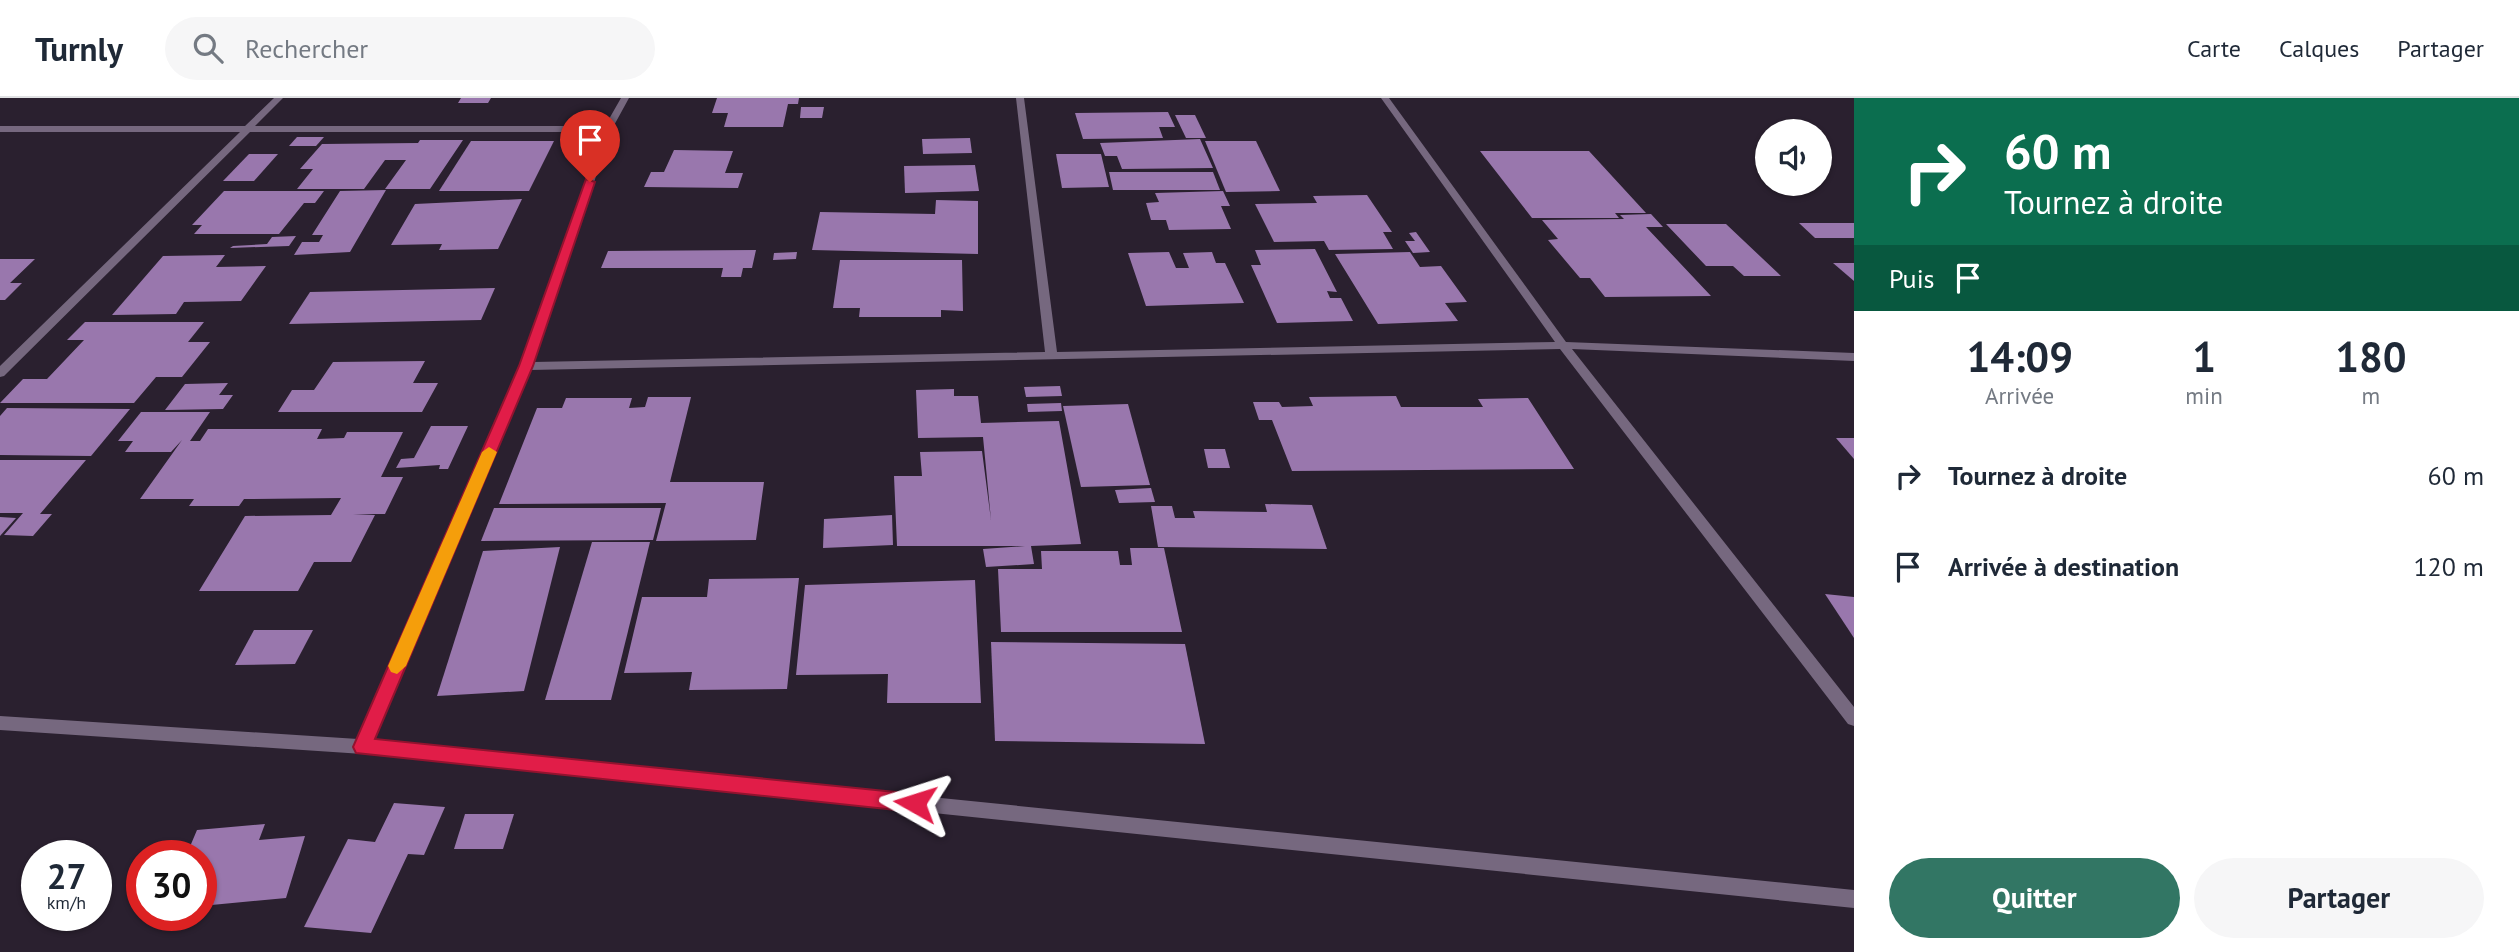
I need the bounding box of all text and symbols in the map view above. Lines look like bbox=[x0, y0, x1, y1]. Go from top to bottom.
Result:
search box bbox=[165, 17, 655, 80]
text: Turnly bbox=[35, 27, 123, 70]
icon: search bbox=[189, 29, 227, 67]
text: Rechercher bbox=[245, 32, 368, 65]
text: Carte bbox=[2187, 33, 2241, 64]
text: Calques bbox=[2279, 33, 2359, 64]
text: Partager bbox=[2397, 33, 2484, 64]
pin bbox=[560, 110, 620, 182]
map controls bbox=[1755, 119, 1832, 196]
button: sound bbox=[1755, 119, 1832, 196]
text: 60 m bbox=[2004, 119, 2111, 183]
icon: arrive bbox=[571, 121, 609, 159]
icon: right bbox=[1889, 126, 1980, 217]
text: Tournez à droite bbox=[2004, 181, 2223, 223]
icon: arrive bbox=[1949, 259, 1987, 297]
text: Puis bbox=[1889, 262, 1935, 295]
text: 14:09 bbox=[1966, 329, 2073, 384]
text: 1 bbox=[2192, 329, 2216, 384]
text: 180 bbox=[2335, 329, 2407, 384]
text: Arrivée bbox=[1985, 381, 2054, 410]
text: min bbox=[2185, 381, 2223, 410]
text: m bbox=[2362, 381, 2380, 410]
icon: right bbox=[1889, 457, 1927, 495]
text: Tournez à droite bbox=[1948, 459, 2127, 492]
text: 60 m bbox=[2428, 459, 2484, 492]
icon: arrive bbox=[1889, 548, 1927, 586]
text: Arrivée à destination bbox=[1948, 550, 2179, 583]
text: 120 m bbox=[2413, 550, 2484, 583]
position arrow bbox=[878, 766, 952, 840]
speed limit sign: 30 bbox=[126, 840, 217, 931]
text: 27 bbox=[47, 853, 86, 899]
button: Quitter bbox=[1889, 858, 2180, 938]
button: Partager bbox=[2194, 858, 2484, 938]
text: km/h bbox=[47, 891, 86, 914]

